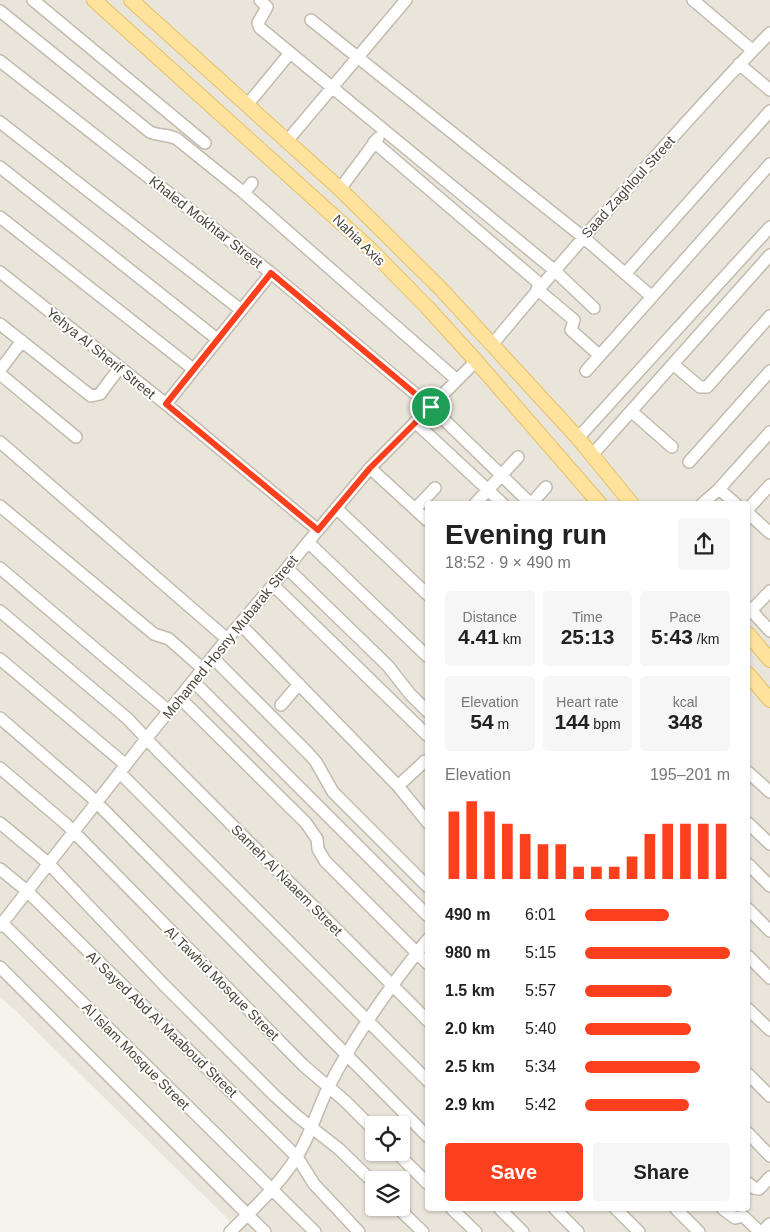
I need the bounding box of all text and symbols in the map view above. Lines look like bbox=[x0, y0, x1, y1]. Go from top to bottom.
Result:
street label: Saad Zaghloul Street bbox=[578, 133, 678, 241]
street label: Khaled Mokhtar Street bbox=[146, 173, 266, 271]
street label: Nahia Axis bbox=[330, 211, 388, 269]
street label: Yehya Al Sherif Street bbox=[43, 304, 159, 402]
pin bbox=[410, 386, 452, 428]
icon: arrive bbox=[417, 393, 445, 421]
button: share bbox=[678, 518, 730, 570]
text: Evening run bbox=[445, 519, 607, 550]
street label: Mohamed Hosny Mubarak Street bbox=[159, 552, 301, 722]
text: 18:52 · 9 × 490 m bbox=[445, 554, 571, 571]
text: Distance bbox=[463, 609, 517, 625]
text: Time bbox=[572, 609, 603, 625]
text: Pace bbox=[669, 609, 701, 625]
text: 4.41 bbox=[458, 625, 499, 648]
text: 25:13 bbox=[561, 625, 614, 648]
text: 5:43 bbox=[651, 625, 693, 648]
text: km bbox=[499, 631, 522, 647]
text: /km bbox=[693, 631, 719, 647]
text: Elevation bbox=[461, 694, 519, 710]
text: Heart rate bbox=[556, 694, 619, 710]
text: kcal bbox=[673, 694, 698, 710]
text: 54 bbox=[470, 710, 494, 733]
text: 144 bbox=[554, 710, 589, 733]
text: 348 bbox=[668, 710, 703, 733]
text: m bbox=[494, 716, 509, 732]
text: bpm bbox=[589, 716, 621, 732]
text: Elevation bbox=[445, 766, 511, 783]
text: 195–201 m bbox=[650, 766, 730, 783]
street label: Sameh Al Naaem Street bbox=[228, 821, 346, 939]
text: 490 m bbox=[445, 906, 490, 923]
text: 6:01 bbox=[525, 906, 556, 923]
street label: Al Tawhid Mosque Street bbox=[162, 923, 282, 1043]
text: 980 m bbox=[445, 944, 490, 961]
text: 5:15 bbox=[525, 944, 556, 961]
street label: Al Sayed Abd Al Maaboud Street bbox=[83, 948, 241, 1100]
text: 1.5 km bbox=[445, 982, 495, 999]
text: 5:57 bbox=[525, 982, 556, 999]
street label: Al Islam Mosque Street bbox=[79, 999, 193, 1113]
text: 2.0 km bbox=[445, 1020, 495, 1037]
text: 5:40 bbox=[525, 1020, 556, 1037]
text: 2.5 km bbox=[445, 1058, 495, 1075]
text: 5:34 bbox=[525, 1058, 556, 1075]
text: 2.9 km bbox=[445, 1096, 495, 1113]
text: 5:42 bbox=[525, 1096, 556, 1113]
map controls bbox=[365, 1116, 410, 1216]
button: locate bbox=[365, 1116, 410, 1161]
button: Save bbox=[445, 1143, 583, 1201]
button: Share bbox=[593, 1143, 730, 1201]
button: layers bbox=[365, 1171, 410, 1216]

